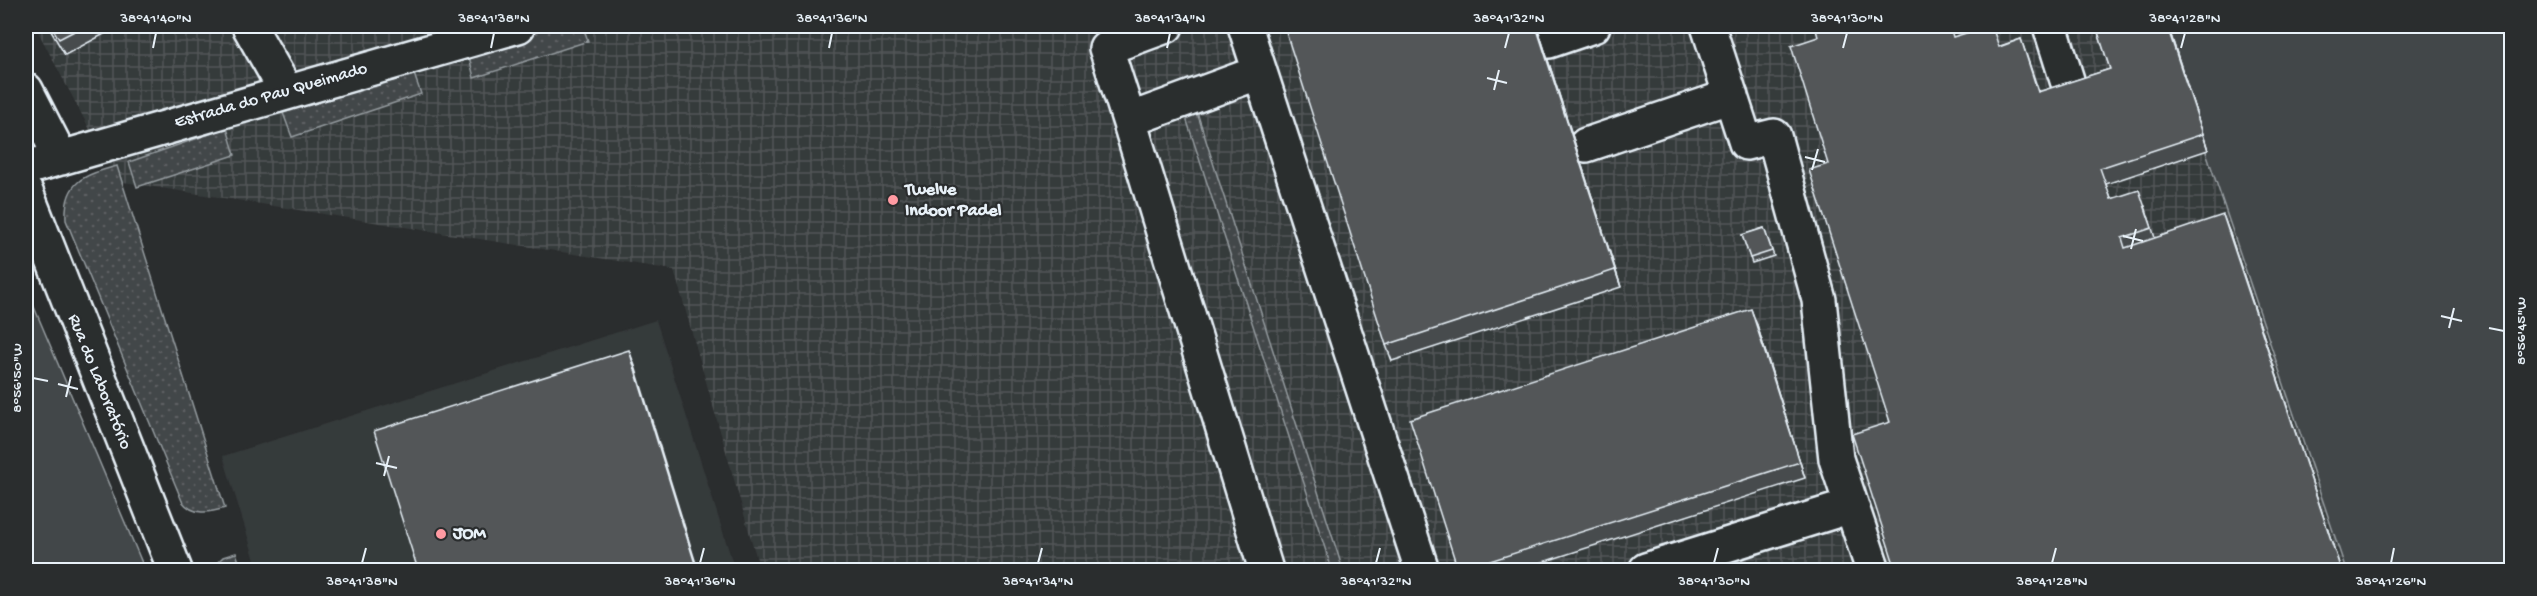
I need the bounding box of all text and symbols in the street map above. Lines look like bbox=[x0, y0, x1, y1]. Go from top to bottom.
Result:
text: 38°41'40"N bbox=[119, 10, 192, 28]
text: 38°41'38"N bbox=[457, 10, 530, 28]
text: 38°41'36"N bbox=[795, 10, 868, 28]
text: 38°41'34"N bbox=[1134, 10, 1206, 28]
text: 38°41'32"N bbox=[1473, 10, 1545, 28]
text: 38°41'30"N bbox=[1810, 10, 1883, 28]
text: 38°41'28"N bbox=[2148, 10, 2221, 28]
street label: Estrada do Pau Queimado bbox=[172, 58, 370, 134]
place label: Twelve Indoor Padel bbox=[903, 180, 1002, 222]
marker: Twelve Indoor Padel bbox=[886, 193, 900, 207]
text: 8°56'45"W bbox=[2513, 297, 2531, 365]
street label: Rua do Laboratório bbox=[62, 311, 136, 453]
text: 8°56'50"W bbox=[9, 343, 27, 413]
place label: JOM bbox=[452, 524, 486, 545]
marker: JOM bbox=[434, 527, 448, 541]
text: 38°41'38"N bbox=[325, 573, 398, 591]
text: 38°41'36"N bbox=[663, 573, 736, 591]
text: 38°41'34"N bbox=[1002, 573, 1074, 591]
text: 38°41'32"N bbox=[1340, 573, 1412, 591]
text: 38°41'30"N bbox=[1677, 573, 1750, 591]
text: 38°41'28"N bbox=[2015, 573, 2088, 591]
text: 38°41'26"N bbox=[2355, 573, 2427, 591]

